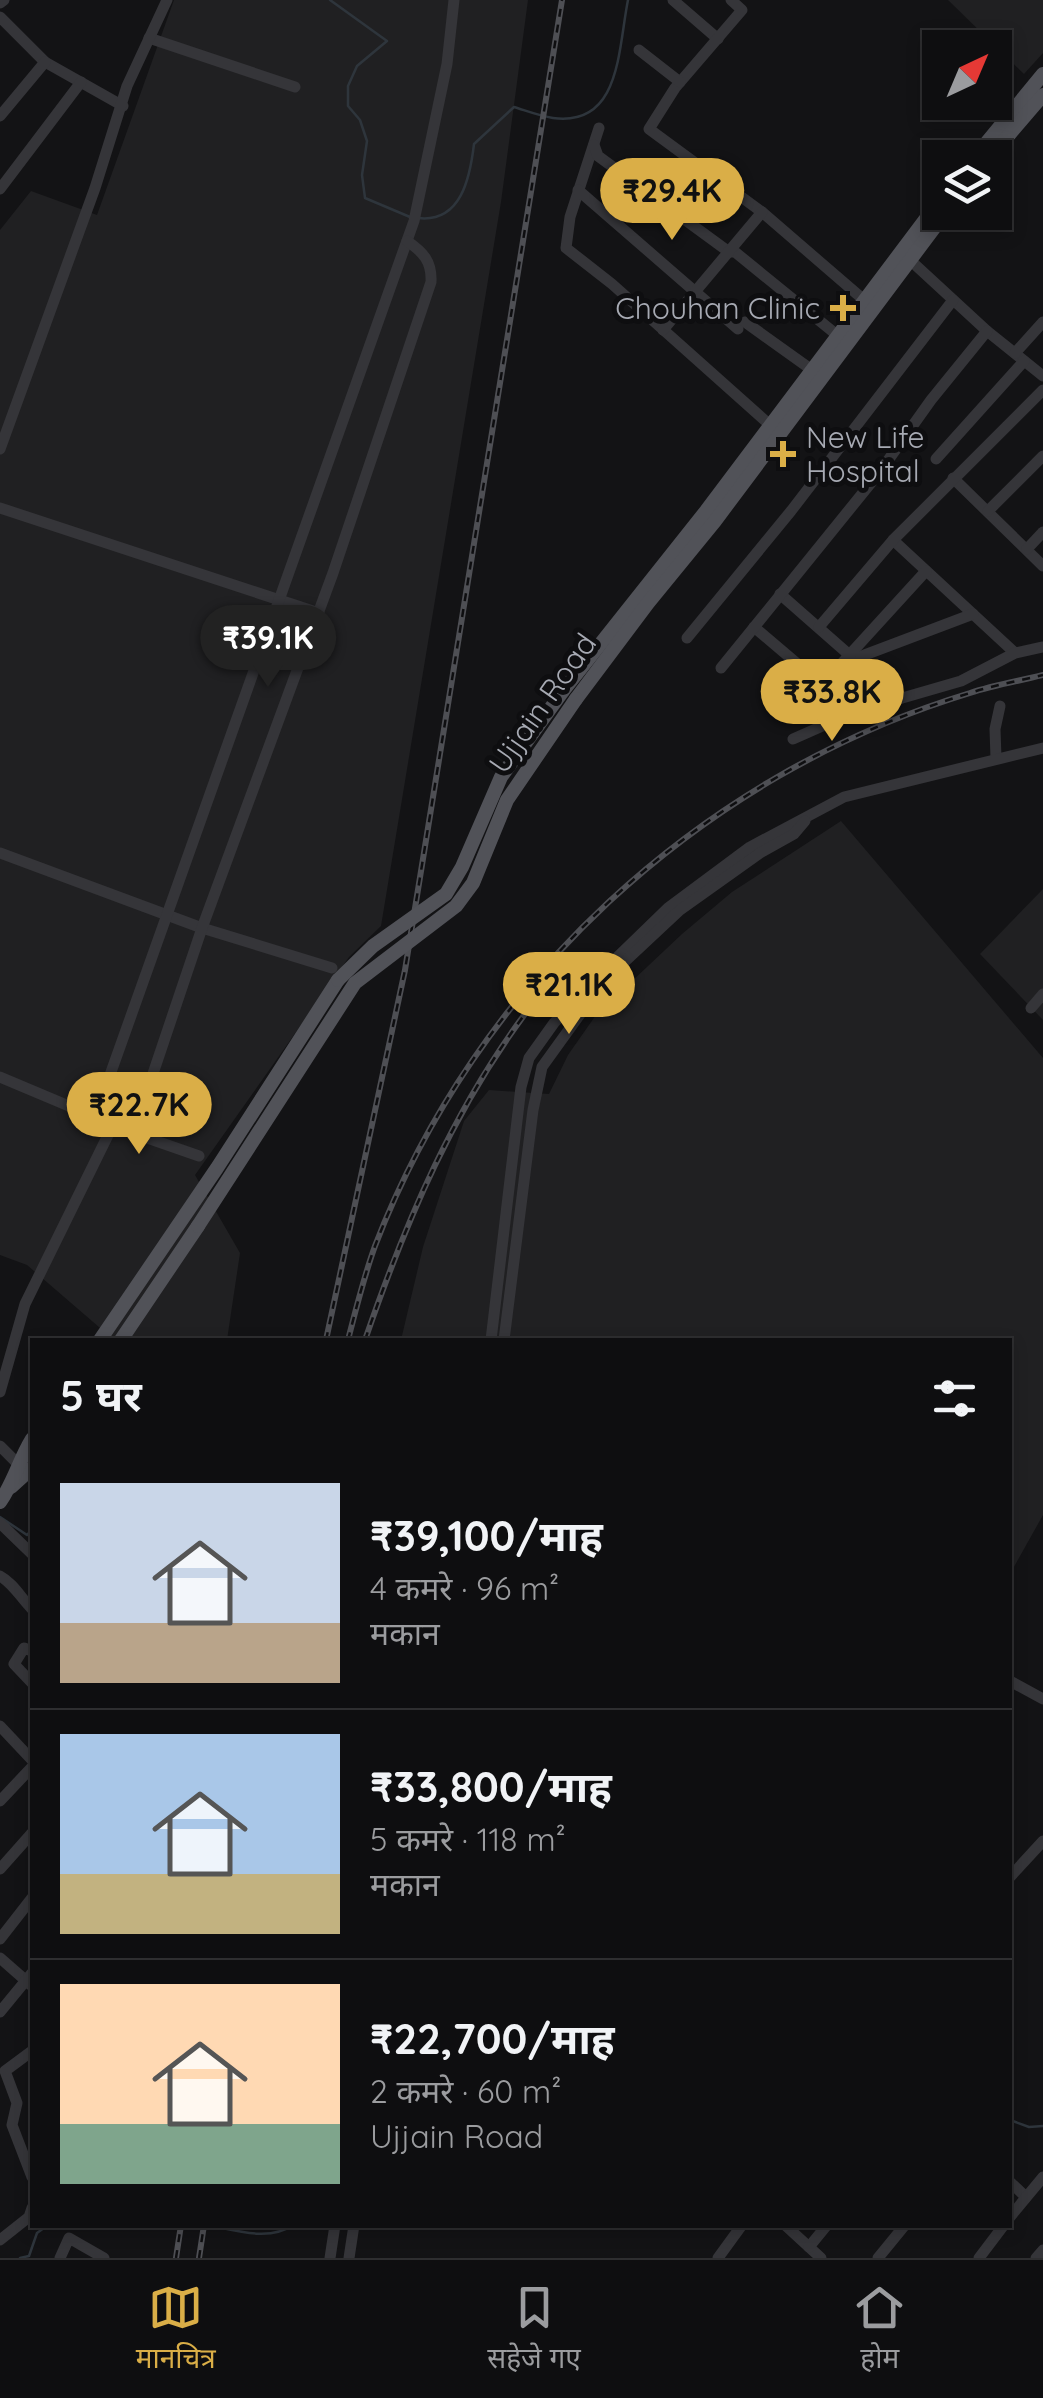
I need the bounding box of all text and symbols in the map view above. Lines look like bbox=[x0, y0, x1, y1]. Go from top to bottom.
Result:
north arrow bbox=[922, 30, 1012, 120]
map controls bbox=[922, 30, 1012, 230]
button: layers bbox=[922, 140, 1012, 230]
pin: ₹29.4K bbox=[591, 158, 753, 243]
text: ₹29.4K bbox=[622, 170, 722, 210]
place label: Chouhan Clinic bbox=[615, 289, 820, 327]
marker: Chouhan Clinic bbox=[830, 295, 856, 321]
place label: New Life Hospital bbox=[806, 418, 925, 490]
marker: New Life Hospital bbox=[770, 441, 796, 467]
pin: ₹39.1K bbox=[187, 605, 349, 690]
text: ₹39.1K bbox=[222, 617, 314, 657]
street label: Ujjain Road bbox=[480, 626, 604, 780]
pin: ₹33.8K bbox=[751, 659, 913, 744]
text: ₹33.8K bbox=[783, 671, 881, 711]
pin: ₹21.1K bbox=[488, 952, 650, 1037]
text: ₹21.1K bbox=[525, 964, 613, 1004]
pin: ₹22.7K bbox=[58, 1072, 220, 1157]
text: ₹22.7K bbox=[89, 1084, 189, 1124]
text: 5 घर bbox=[60, 1369, 142, 1422]
icon: filters bbox=[927, 1371, 982, 1426]
text: ₹39,100/माह bbox=[370, 1509, 603, 1562]
icon: home bbox=[140, 1523, 260, 1643]
text: 4 कमरे · 96 m² bbox=[370, 1568, 559, 1608]
text: मकान bbox=[370, 1613, 440, 1653]
text: ₹33,800/माह bbox=[370, 1760, 612, 1813]
icon: home bbox=[140, 1774, 260, 1894]
text: 5 कमरे · 118 m² bbox=[370, 1819, 566, 1859]
text: मकान bbox=[370, 1864, 440, 1904]
text: ₹22,700/माह bbox=[370, 2012, 615, 2065]
icon: home bbox=[140, 2024, 260, 2144]
text: 2 कमरे · 60 m² bbox=[370, 2071, 561, 2111]
text: Ujjain Road bbox=[370, 2116, 543, 2156]
tab: मानचित्र bbox=[136, 2280, 216, 2379]
tab: सहेजे गए bbox=[487, 2280, 581, 2379]
tab: होम bbox=[852, 2280, 907, 2379]

